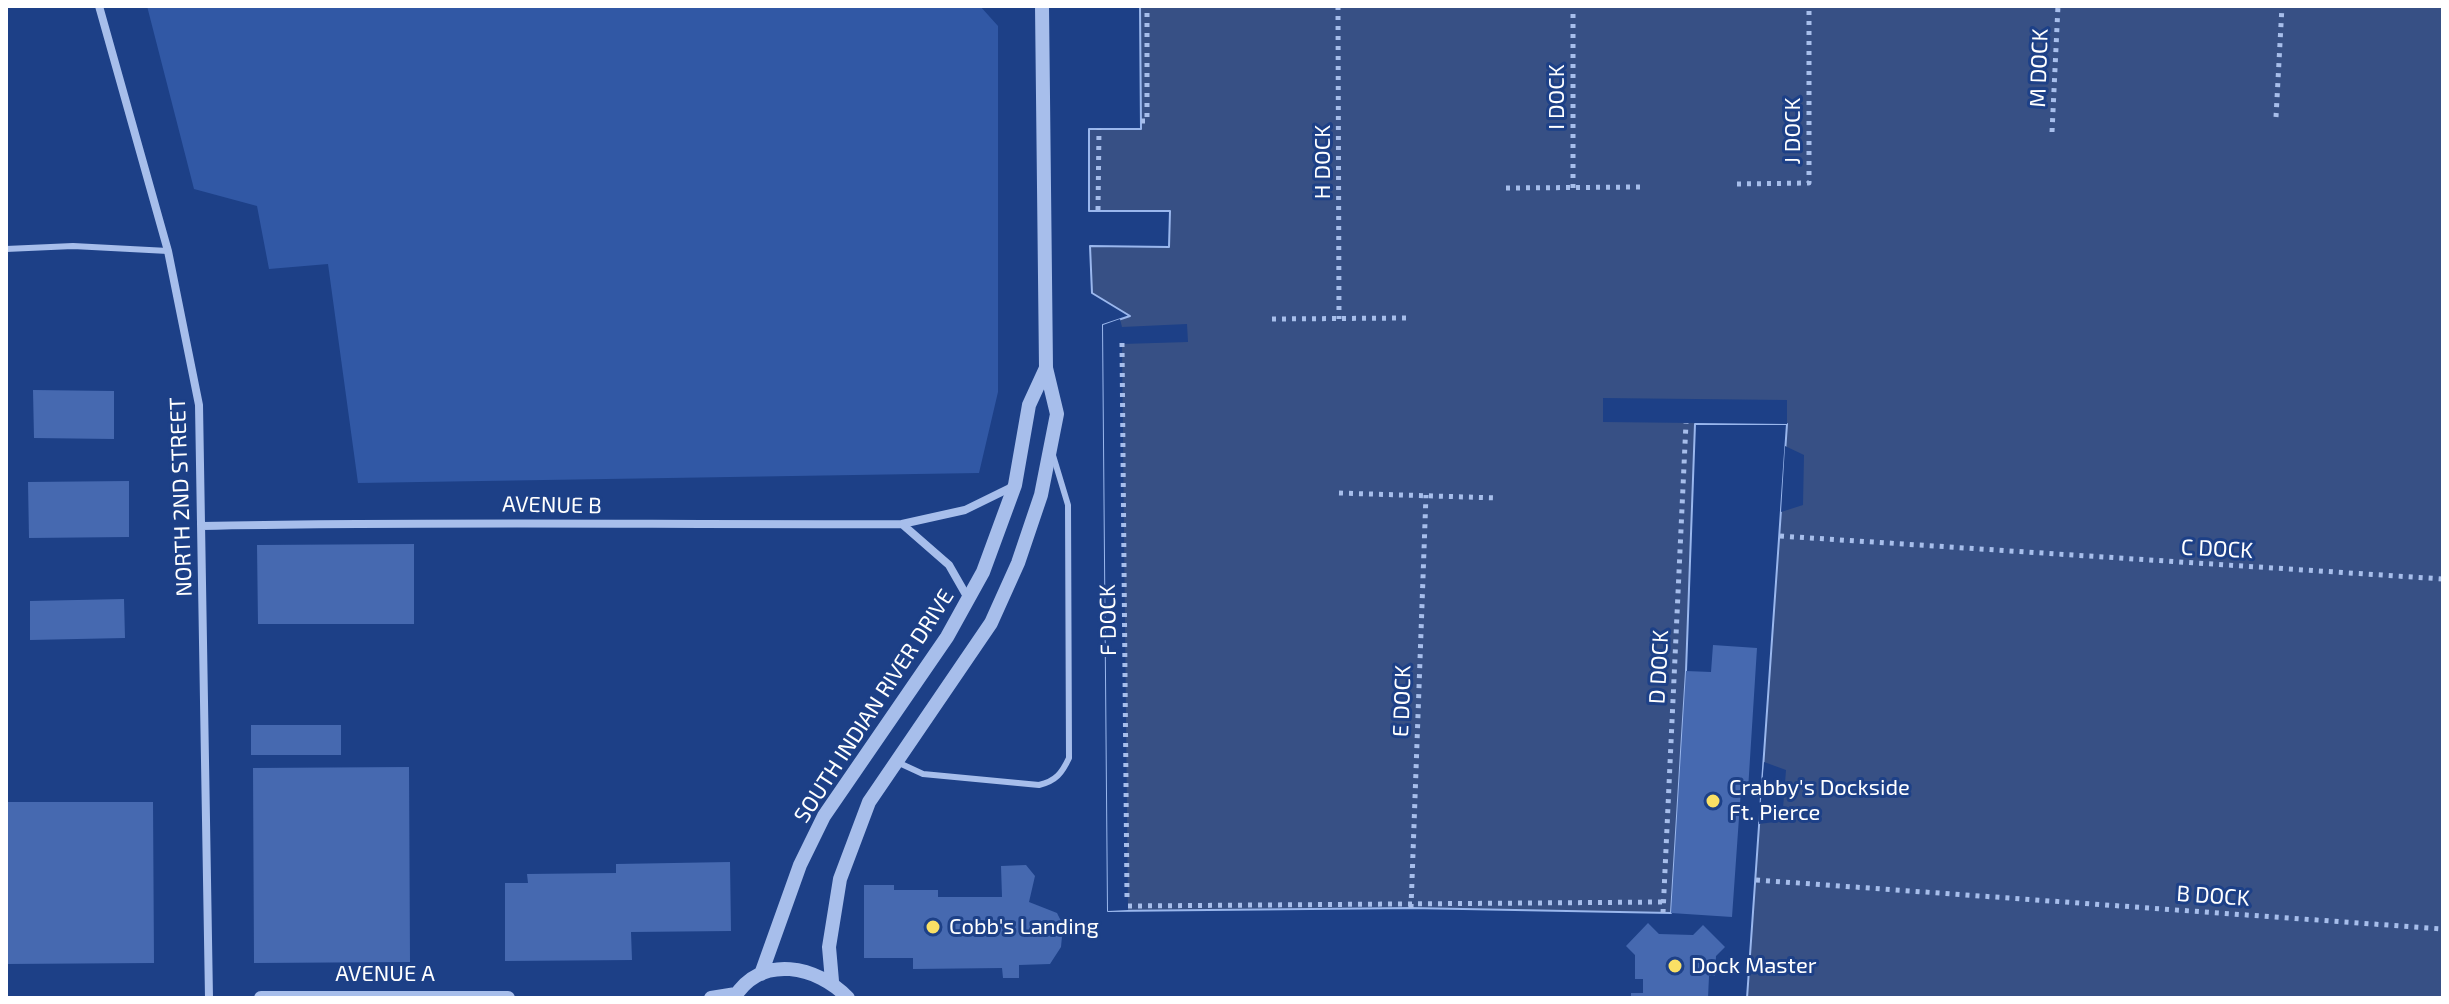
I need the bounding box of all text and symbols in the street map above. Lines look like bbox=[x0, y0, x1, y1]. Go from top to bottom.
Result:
street label: M DOCK bbox=[2024, 28, 2054, 108]
street label: I DOCK bbox=[1544, 64, 1570, 130]
street label: J DOCK bbox=[1780, 97, 1806, 165]
street label: H DOCK bbox=[1310, 125, 1336, 199]
street label: NORTH 2ND STREET bbox=[164, 397, 198, 597]
street label: AVENUE B bbox=[502, 491, 602, 519]
street label: C DOCK bbox=[2180, 534, 2254, 564]
street label: SOUTH INDIAN RIVER DRIVE bbox=[789, 584, 959, 828]
street label: F DOCK bbox=[1094, 584, 1122, 656]
street label: D DOCK bbox=[1644, 629, 1674, 705]
street label: E DOCK bbox=[1388, 665, 1416, 737]
place label: Crabby's Dockside Ft. Pierce bbox=[1729, 775, 1910, 826]
marker: Crabby's Dockside Ft. Pierce bbox=[1704, 792, 1722, 810]
street label: B DOCK bbox=[2175, 880, 2251, 912]
place label: Cobb's Landing bbox=[949, 914, 1099, 940]
marker: Cobb's Landing bbox=[924, 918, 942, 936]
place label: Dock Master bbox=[1691, 953, 1817, 979]
marker: Dock Master bbox=[1666, 957, 1684, 975]
street label: AVENUE A bbox=[335, 961, 435, 987]

